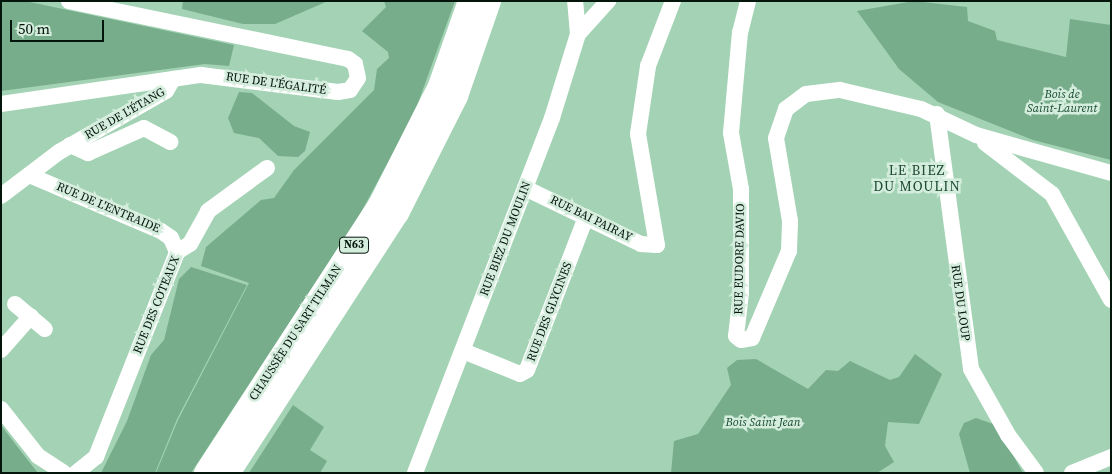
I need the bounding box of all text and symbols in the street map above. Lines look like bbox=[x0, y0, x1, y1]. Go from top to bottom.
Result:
scale bar bbox=[12, 10, 106, 42]
text: 50 m bbox=[18, 18, 50, 39]
street label: RUE DE L'ÉGALITÉ bbox=[225, 70, 327, 98]
street label: RUE DE L'ÉTANG bbox=[82, 85, 168, 143]
park label: Bois de Saint-Laurent bbox=[1027, 88, 1097, 116]
district label: LE BIEZ DU MOULIN bbox=[872, 162, 962, 194]
street label: RUE DE L'ENTRAIDE bbox=[54, 180, 162, 236]
street label: RUE BIEZ DU MOULIN bbox=[477, 180, 535, 298]
street label: RUE BAI PAIRAY bbox=[548, 193, 634, 245]
street label: RUE EUDORE DAVIO bbox=[732, 203, 748, 315]
road number: N63 bbox=[339, 236, 369, 254]
street label: RUE DES COTEAUX bbox=[131, 254, 183, 356]
street label: RUE DES GLYCINES bbox=[524, 260, 576, 364]
street label: CHAUSSÉE DU SART TILMAN bbox=[247, 262, 345, 404]
street label: RUE DU LOUP bbox=[948, 264, 972, 342]
park label: Bois Saint Jean bbox=[726, 416, 800, 430]

